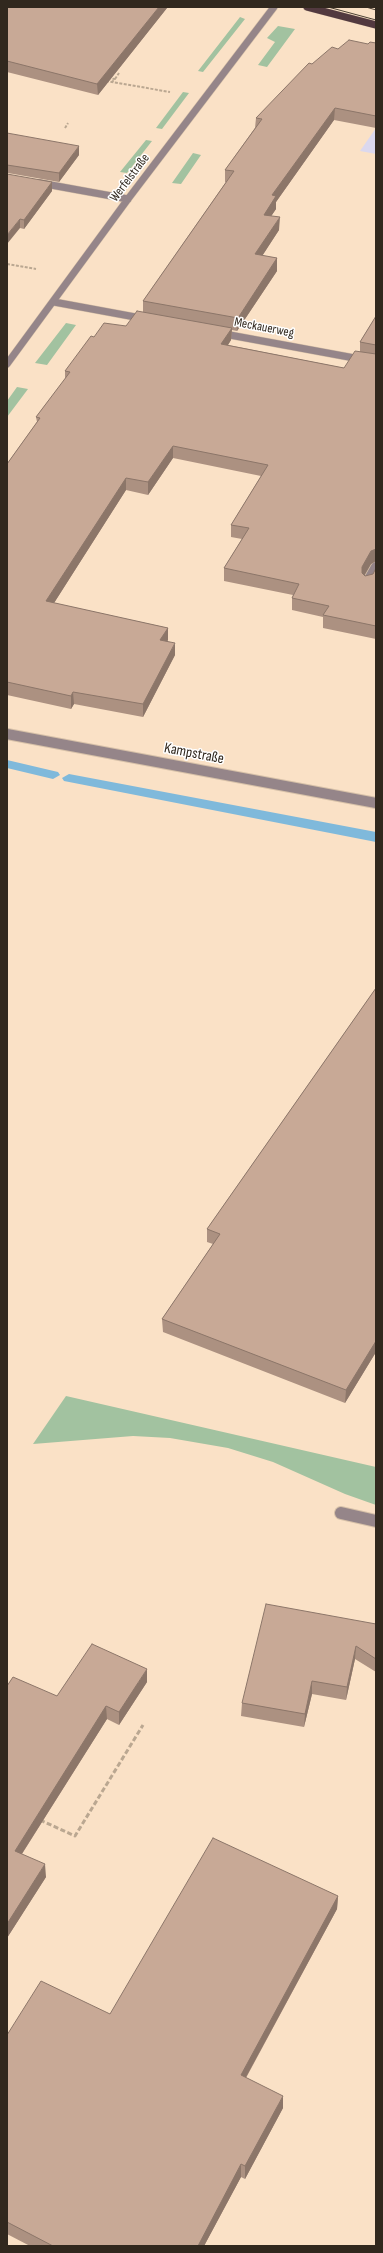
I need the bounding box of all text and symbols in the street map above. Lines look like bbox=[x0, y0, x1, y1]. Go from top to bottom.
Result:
street label: Werfelstraße bbox=[107, 151, 153, 205]
street label: Meckauerweg bbox=[233, 315, 295, 341]
street label: Kampstraße bbox=[163, 739, 225, 769]

